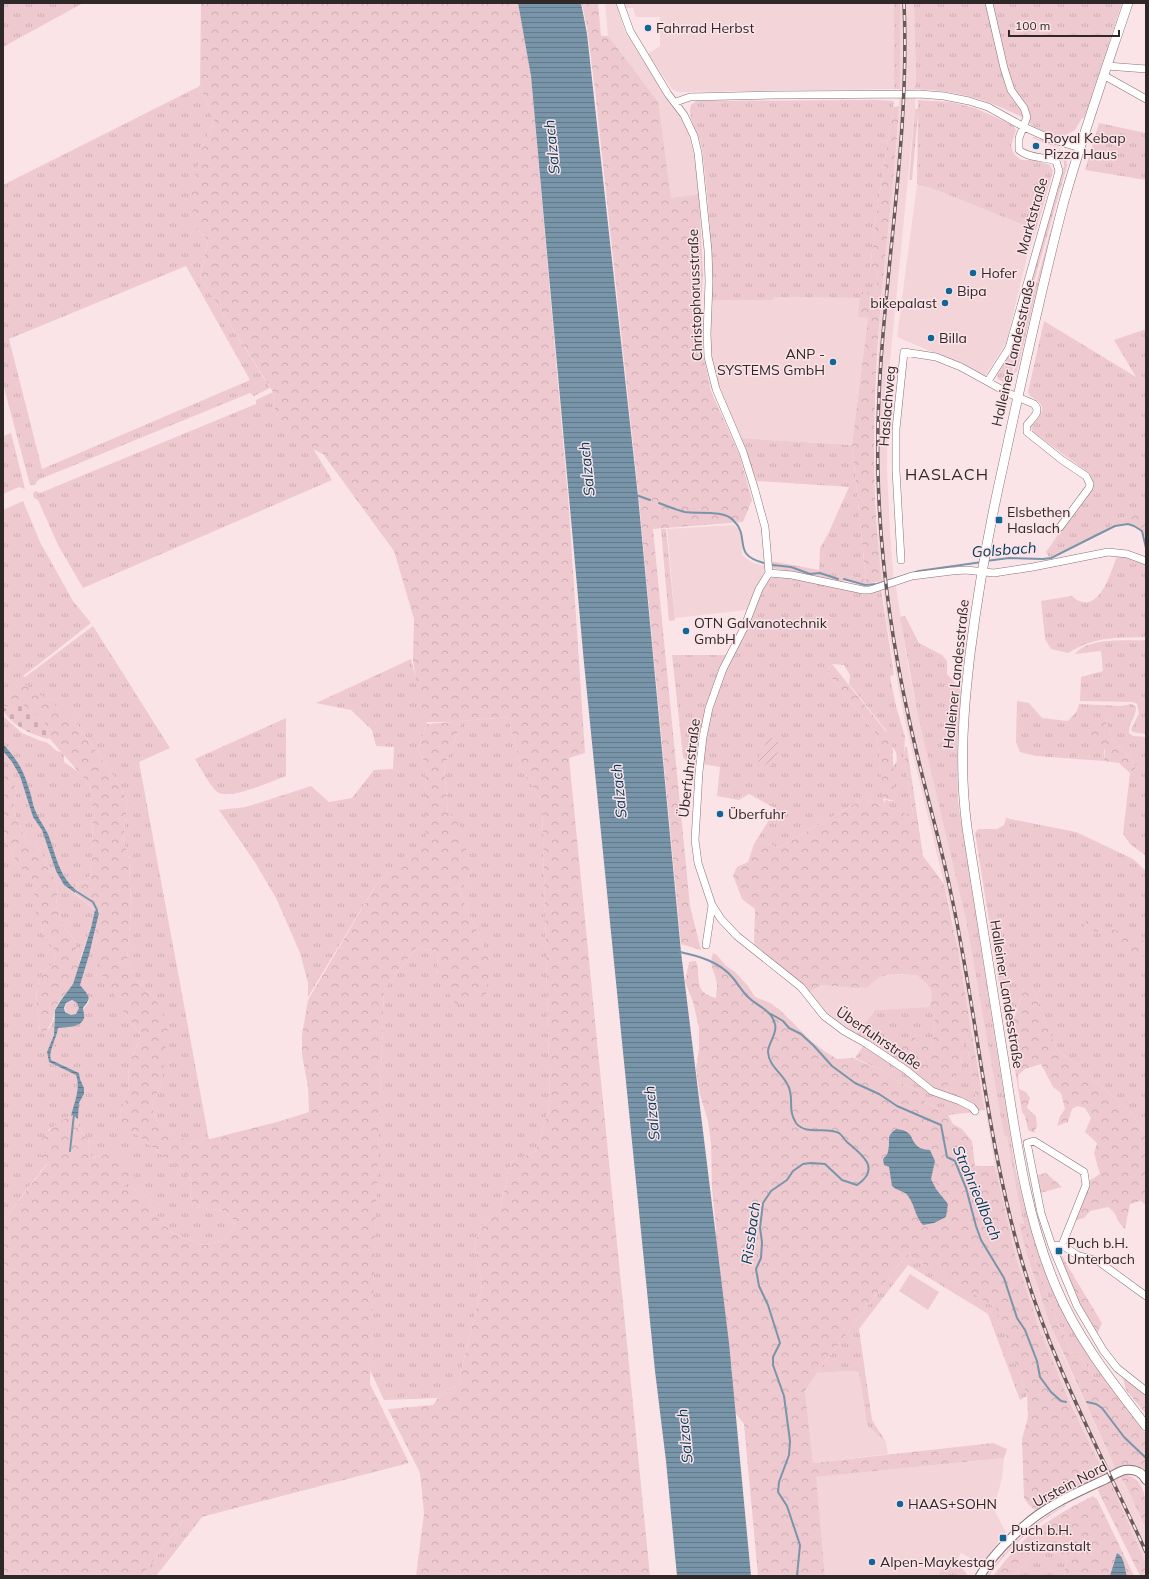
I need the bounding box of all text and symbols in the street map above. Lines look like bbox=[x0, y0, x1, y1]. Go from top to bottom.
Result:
scale bar bbox=[1009, 12, 1119, 38]
text: 100 m bbox=[1015, 18, 1050, 33]
place label: Fahrrad Herbst bbox=[656, 19, 754, 37]
marker: Fahrrad Herbst bbox=[643, 23, 653, 33]
water label: Salzach bbox=[539, 119, 564, 175]
place label: Royal Kebap Pizza Haus bbox=[1044, 129, 1126, 163]
marker: Royal Kebap Pizza Haus bbox=[1031, 141, 1041, 151]
street label: Marktstraße bbox=[1012, 175, 1052, 257]
street label: Christophorusstraße bbox=[684, 229, 706, 361]
place label: Hofer bbox=[981, 264, 1018, 282]
marker: Hofer bbox=[968, 268, 978, 278]
street label: Halleiner Landesstraße bbox=[987, 278, 1039, 428]
place label: Bipa bbox=[957, 282, 987, 300]
marker: Bipa bbox=[944, 286, 954, 296]
place label: bikepalast bbox=[870, 294, 937, 312]
marker: bikepalast bbox=[940, 298, 950, 308]
place label: Billa bbox=[939, 329, 967, 347]
marker: Billa bbox=[926, 333, 936, 343]
place label: ANP - SYSTEMS GmbH bbox=[717, 345, 825, 379]
marker: ANP - SYSTEMS GmbH bbox=[828, 357, 838, 367]
street label: Haslachweg bbox=[875, 365, 899, 447]
water label: Salzach bbox=[574, 441, 599, 497]
district label: HASLACH bbox=[905, 464, 989, 484]
place label: Elsbethen Haslach bbox=[1007, 503, 1070, 537]
marker: Elsbethen Haslach bbox=[994, 515, 1004, 525]
water label: Golsbach bbox=[971, 538, 1037, 561]
street label: Halleiner Landesstraße bbox=[939, 598, 973, 750]
place label: OTN Galvanotechnik GmbH bbox=[694, 614, 828, 648]
marker: OTN Galvanotechnik GmbH bbox=[681, 626, 691, 636]
street label: Überfuhrstraße bbox=[674, 718, 704, 818]
water label: Salzach bbox=[606, 763, 631, 819]
place label: Überfuhr bbox=[728, 805, 787, 823]
marker: Überfuhr bbox=[715, 809, 725, 819]
street label: Halleiner Landesstraße bbox=[986, 918, 1028, 1070]
street label: Überfuhrstraße bbox=[833, 1003, 925, 1073]
water label: Salzach bbox=[639, 1085, 664, 1141]
water label: Strohriedlbach bbox=[949, 1142, 1006, 1243]
water label: Rissbach bbox=[737, 1200, 764, 1265]
place label: Puch b.H. Unterbach bbox=[1067, 1234, 1135, 1268]
marker: Puch b.H. Unterbach bbox=[1054, 1246, 1064, 1256]
water label: Salzach bbox=[672, 1408, 697, 1464]
street label: Urstein Nord bbox=[1030, 1457, 1110, 1511]
place label: HAAS+SOHN bbox=[908, 1495, 997, 1513]
marker: HAAS+SOHN bbox=[895, 1499, 905, 1509]
place label: Puch b.H. Justizanstalt bbox=[1011, 1521, 1091, 1555]
marker: Puch b.H. Justizanstalt bbox=[998, 1533, 1008, 1543]
place label: Alpen-Maykestag bbox=[880, 1553, 995, 1571]
marker: Alpen-Maykestag bbox=[867, 1557, 877, 1567]

